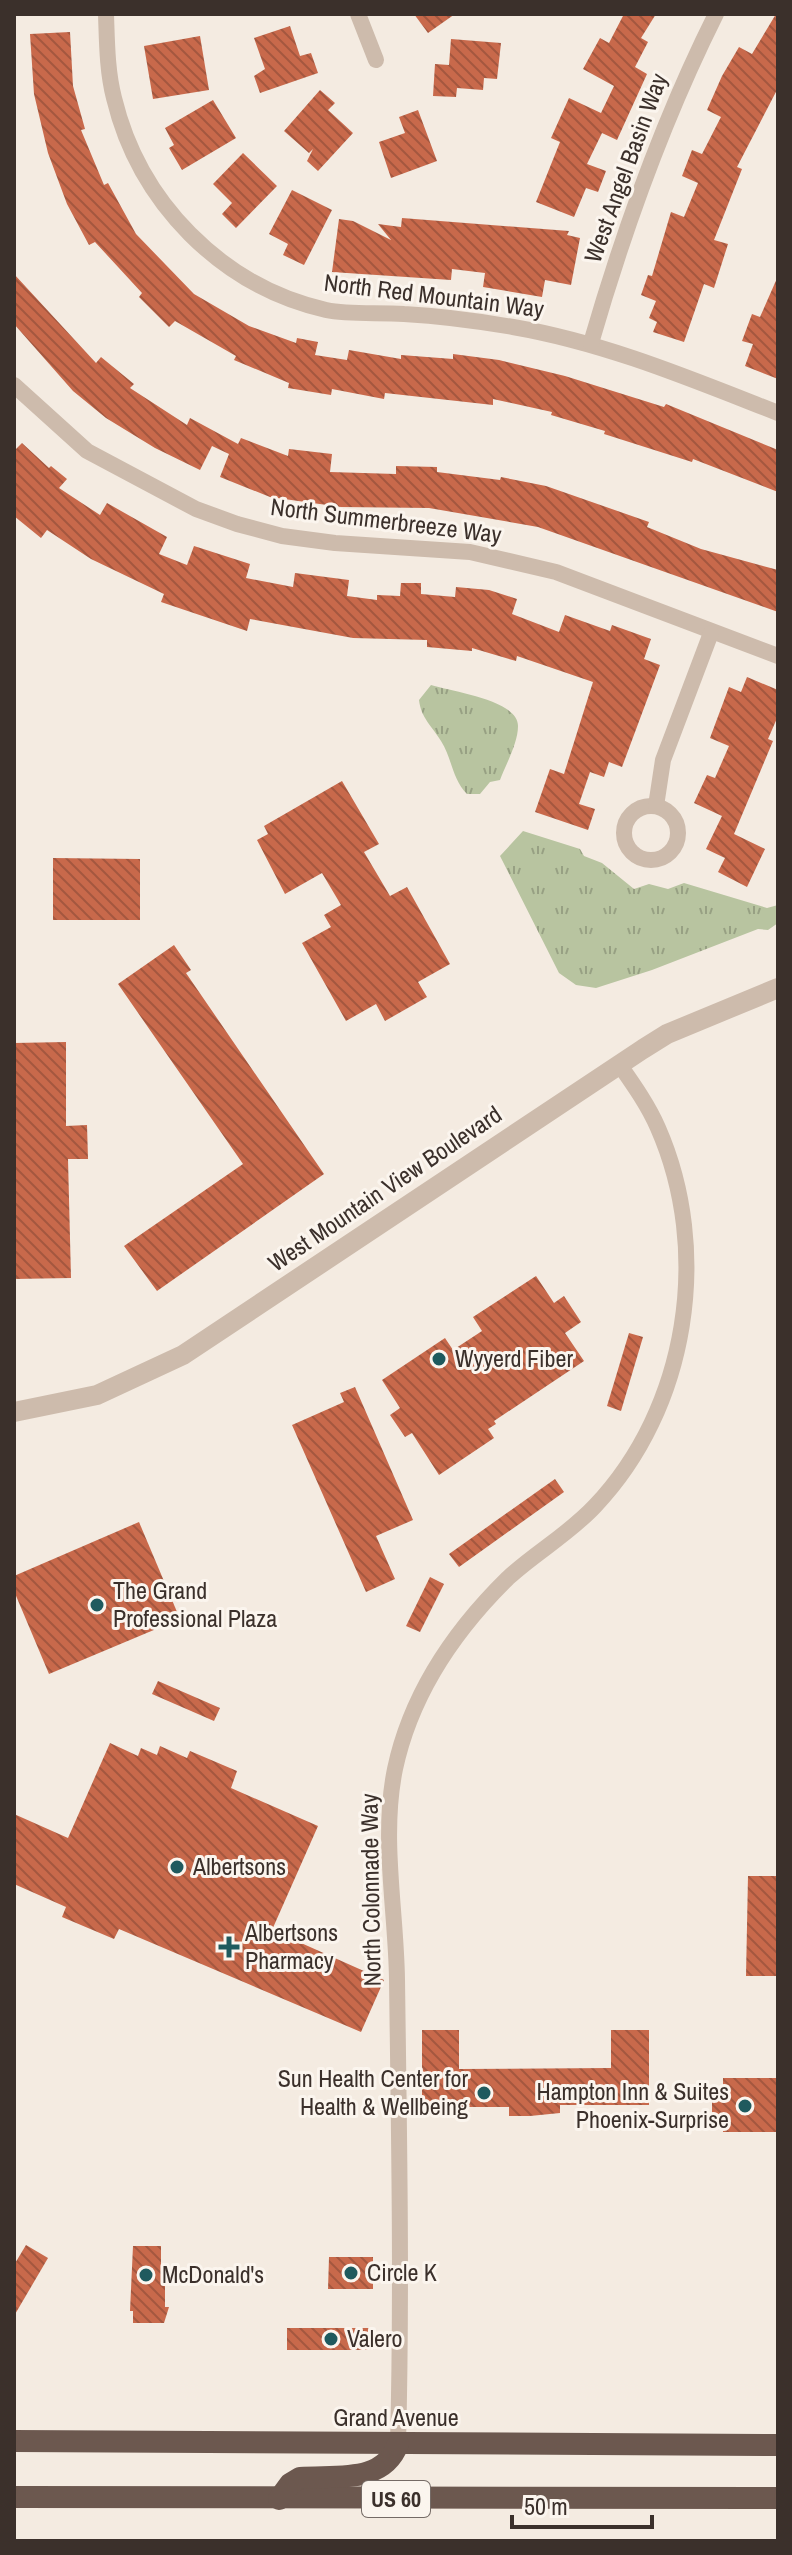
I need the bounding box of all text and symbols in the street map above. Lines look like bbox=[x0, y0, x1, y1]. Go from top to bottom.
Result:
street label: West Angel Basin Way bbox=[576, 68, 674, 267]
street label: North Red Mountain Way bbox=[322, 266, 546, 324]
street label: North Summerbreeze Way bbox=[269, 490, 503, 550]
street label: West Mountain View Boulevard bbox=[262, 1098, 507, 1278]
place label: Wyyerd Fiber bbox=[455, 1342, 573, 1374]
marker: Wyyerd Fiber bbox=[430, 1350, 448, 1368]
place label: The Grand Professional Plaza bbox=[113, 1574, 277, 1634]
marker: The Grand Professional Plaza bbox=[88, 1596, 106, 1614]
street label: North Colonnade Way bbox=[352, 1793, 388, 1987]
place label: Albertsons bbox=[192, 1850, 286, 1882]
marker: Albertsons bbox=[168, 1858, 186, 1876]
place label: Albertsons Pharmacy bbox=[244, 1916, 338, 1976]
marker: Albertsons Pharmacy bbox=[220, 1938, 238, 1956]
place label: Sun Health Center for Health & Wellbeing bbox=[278, 2062, 468, 2122]
place label: Hampton Inn & Suites Phoenix-Surprise bbox=[536, 2075, 729, 2135]
marker: Sun Health Center for Health & Wellbeing bbox=[475, 2084, 493, 2102]
marker: Hampton Inn & Suites Phoenix-Surprise bbox=[736, 2097, 754, 2115]
place label: Circle K bbox=[367, 2256, 437, 2288]
place label: McDonald's bbox=[162, 2258, 264, 2290]
marker: Circle K bbox=[342, 2264, 360, 2282]
marker: McDonald's bbox=[137, 2266, 155, 2284]
place label: Valero bbox=[347, 2322, 402, 2354]
marker: Valero bbox=[322, 2330, 340, 2348]
street label: Grand Avenue bbox=[333, 2401, 459, 2433]
scale bar bbox=[512, 2479, 652, 2529]
road number: US 60 bbox=[362, 2481, 430, 2517]
text: 50 m bbox=[524, 2490, 568, 2522]

